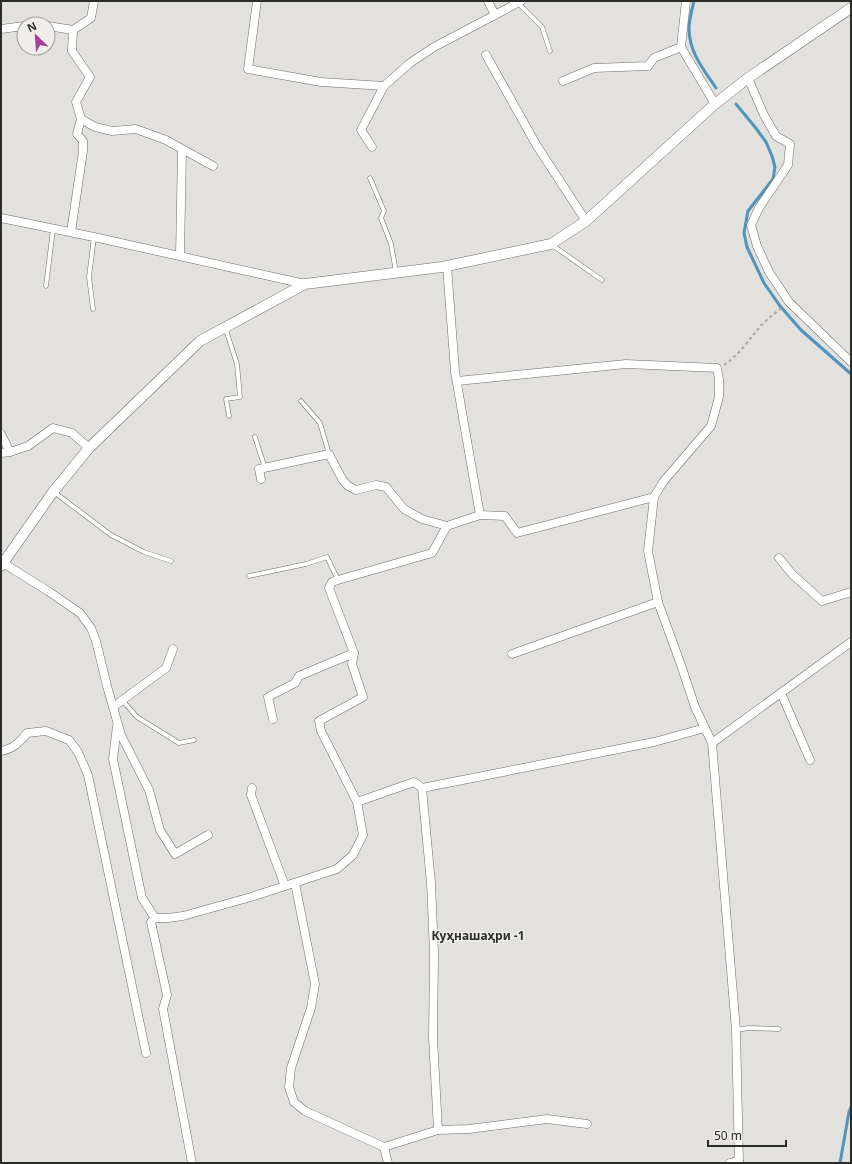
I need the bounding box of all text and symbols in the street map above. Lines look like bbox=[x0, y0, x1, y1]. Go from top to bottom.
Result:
north arrow bbox=[16, 16, 56, 56]
text: N bbox=[24, 18, 39, 35]
district label: Куҳнашаҳри -1 bbox=[431, 927, 525, 944]
scale bar bbox=[708, 1122, 786, 1148]
text: 50 m bbox=[714, 1127, 742, 1144]

